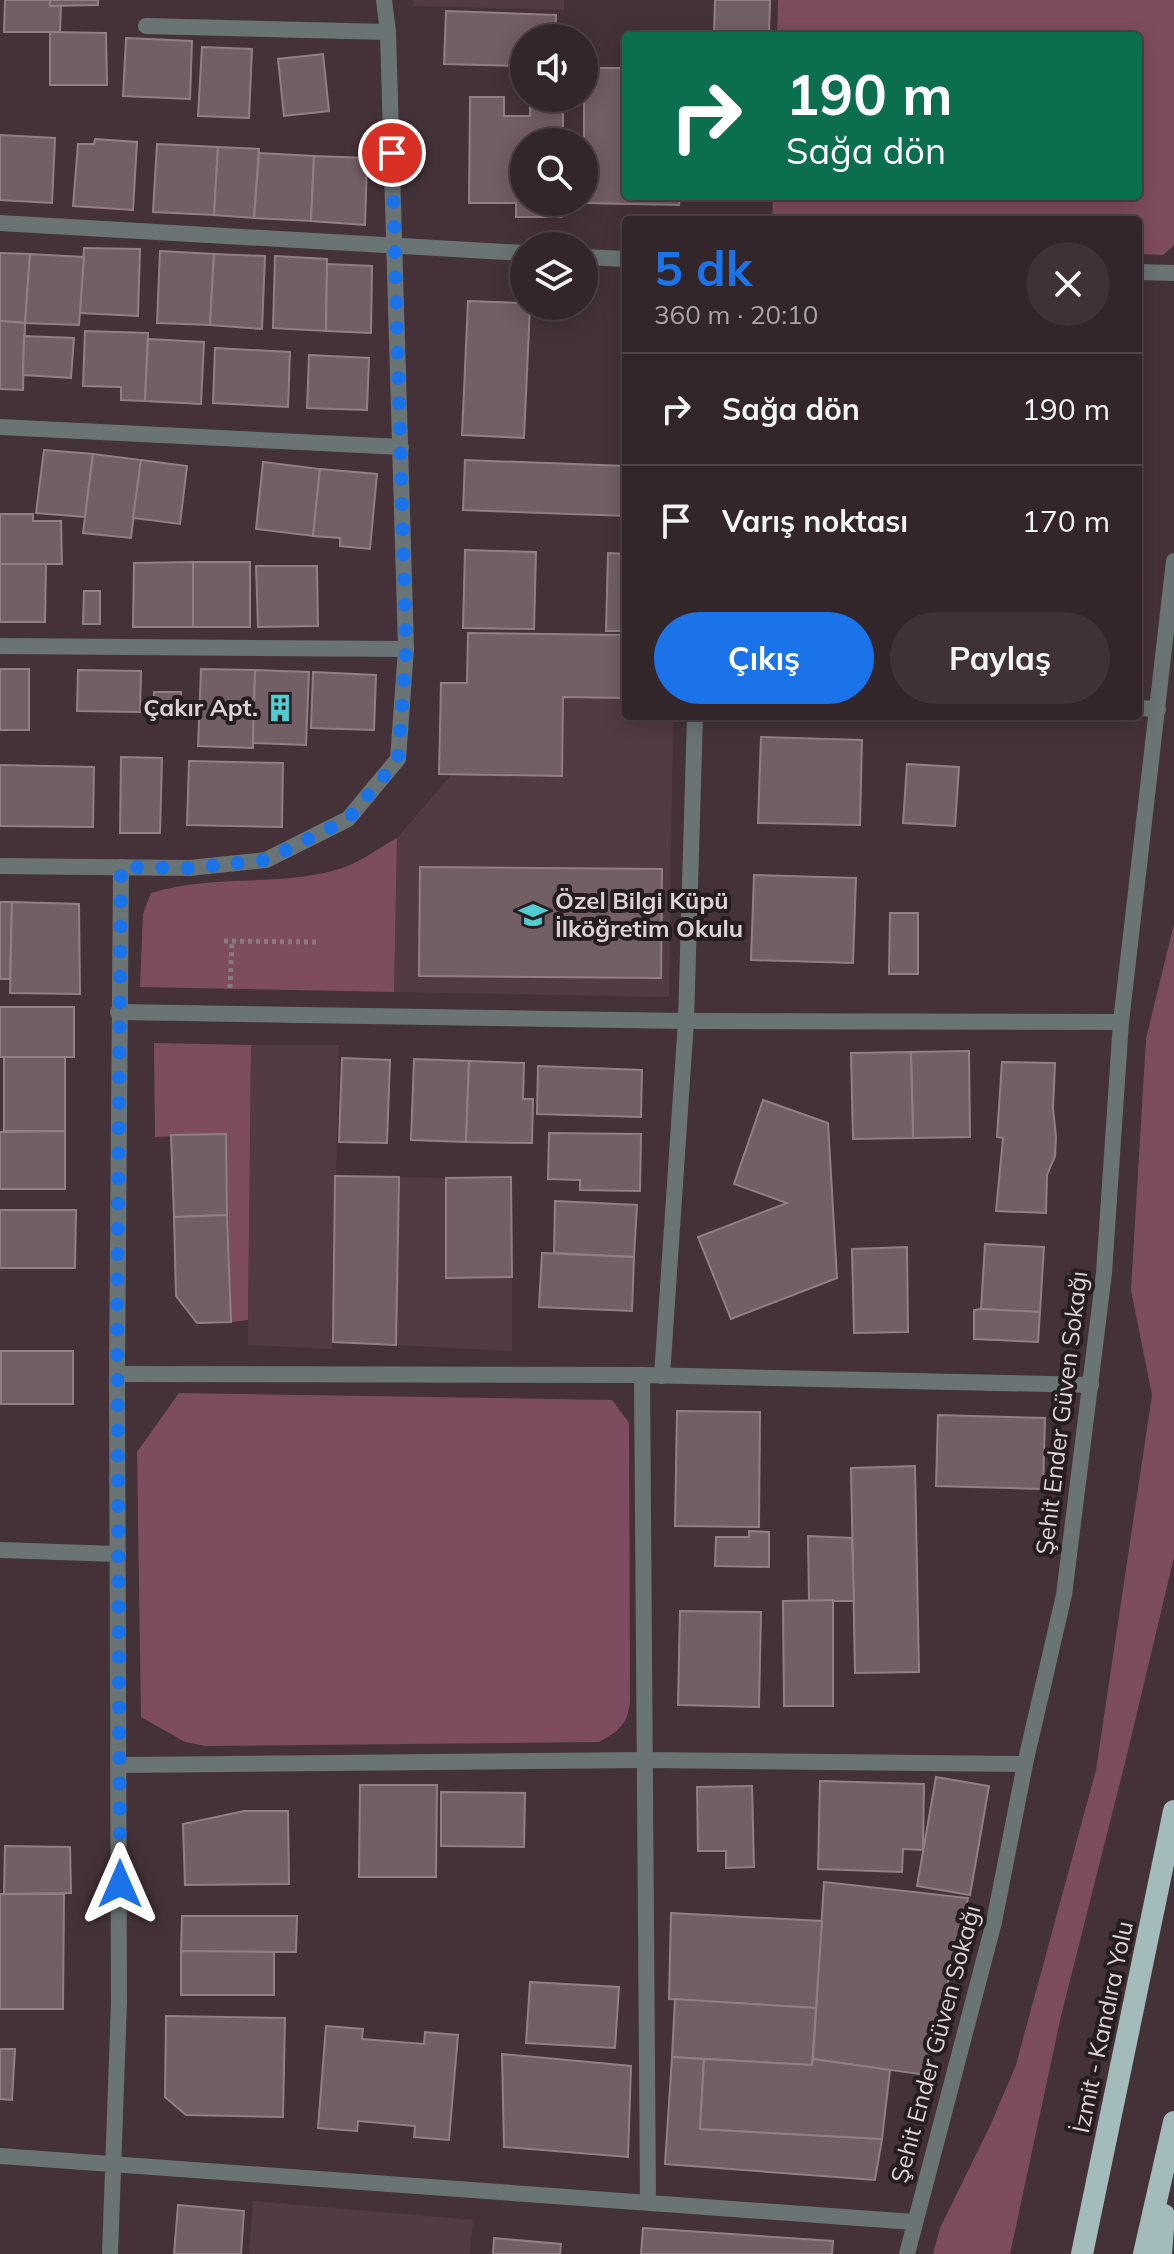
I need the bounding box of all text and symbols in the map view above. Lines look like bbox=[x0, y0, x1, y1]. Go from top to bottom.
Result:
map controls bbox=[510, 24, 598, 320]
button: sound bbox=[510, 24, 598, 112]
text: 190 m bbox=[786, 59, 953, 129]
icon: right bbox=[654, 64, 758, 168]
pin bbox=[358, 119, 426, 187]
button: search bbox=[510, 128, 598, 216]
text: Sağa dön bbox=[786, 128, 946, 173]
icon: arrive bbox=[370, 131, 414, 175]
button: layers bbox=[510, 232, 598, 320]
text: 5 dk bbox=[654, 238, 752, 298]
button: close bbox=[1026, 242, 1110, 326]
text: 360 m · 20:10 bbox=[654, 298, 818, 331]
icon: right bbox=[654, 387, 698, 431]
text: Sağa dön bbox=[722, 390, 860, 428]
text: 190 m bbox=[1022, 390, 1110, 428]
icon: arrive bbox=[654, 499, 698, 543]
text: Varış noktası bbox=[722, 502, 908, 540]
text: 170 m bbox=[1022, 502, 1110, 540]
button: Çıkış bbox=[654, 612, 874, 704]
button: Paylaş bbox=[890, 612, 1110, 704]
place label: Çakır Apt. bbox=[143, 692, 258, 722]
building icon: Çakır Apt. bbox=[265, 693, 295, 723]
place label: Özel Bilgi Küpü İlköğretim Okulu bbox=[555, 885, 743, 943]
school or university icon: Özel Bilgi Küpü İlköğretim Okulu bbox=[518, 900, 548, 930]
street label: Şehit Ender Güven Sokağı bbox=[1029, 1269, 1093, 1557]
position arrow bbox=[78, 1842, 162, 1926]
street label: Şehit Ender Güven Sokağı bbox=[884, 1902, 987, 2186]
street label: İzmit - Kandıra Yolu bbox=[1065, 1918, 1139, 2135]

